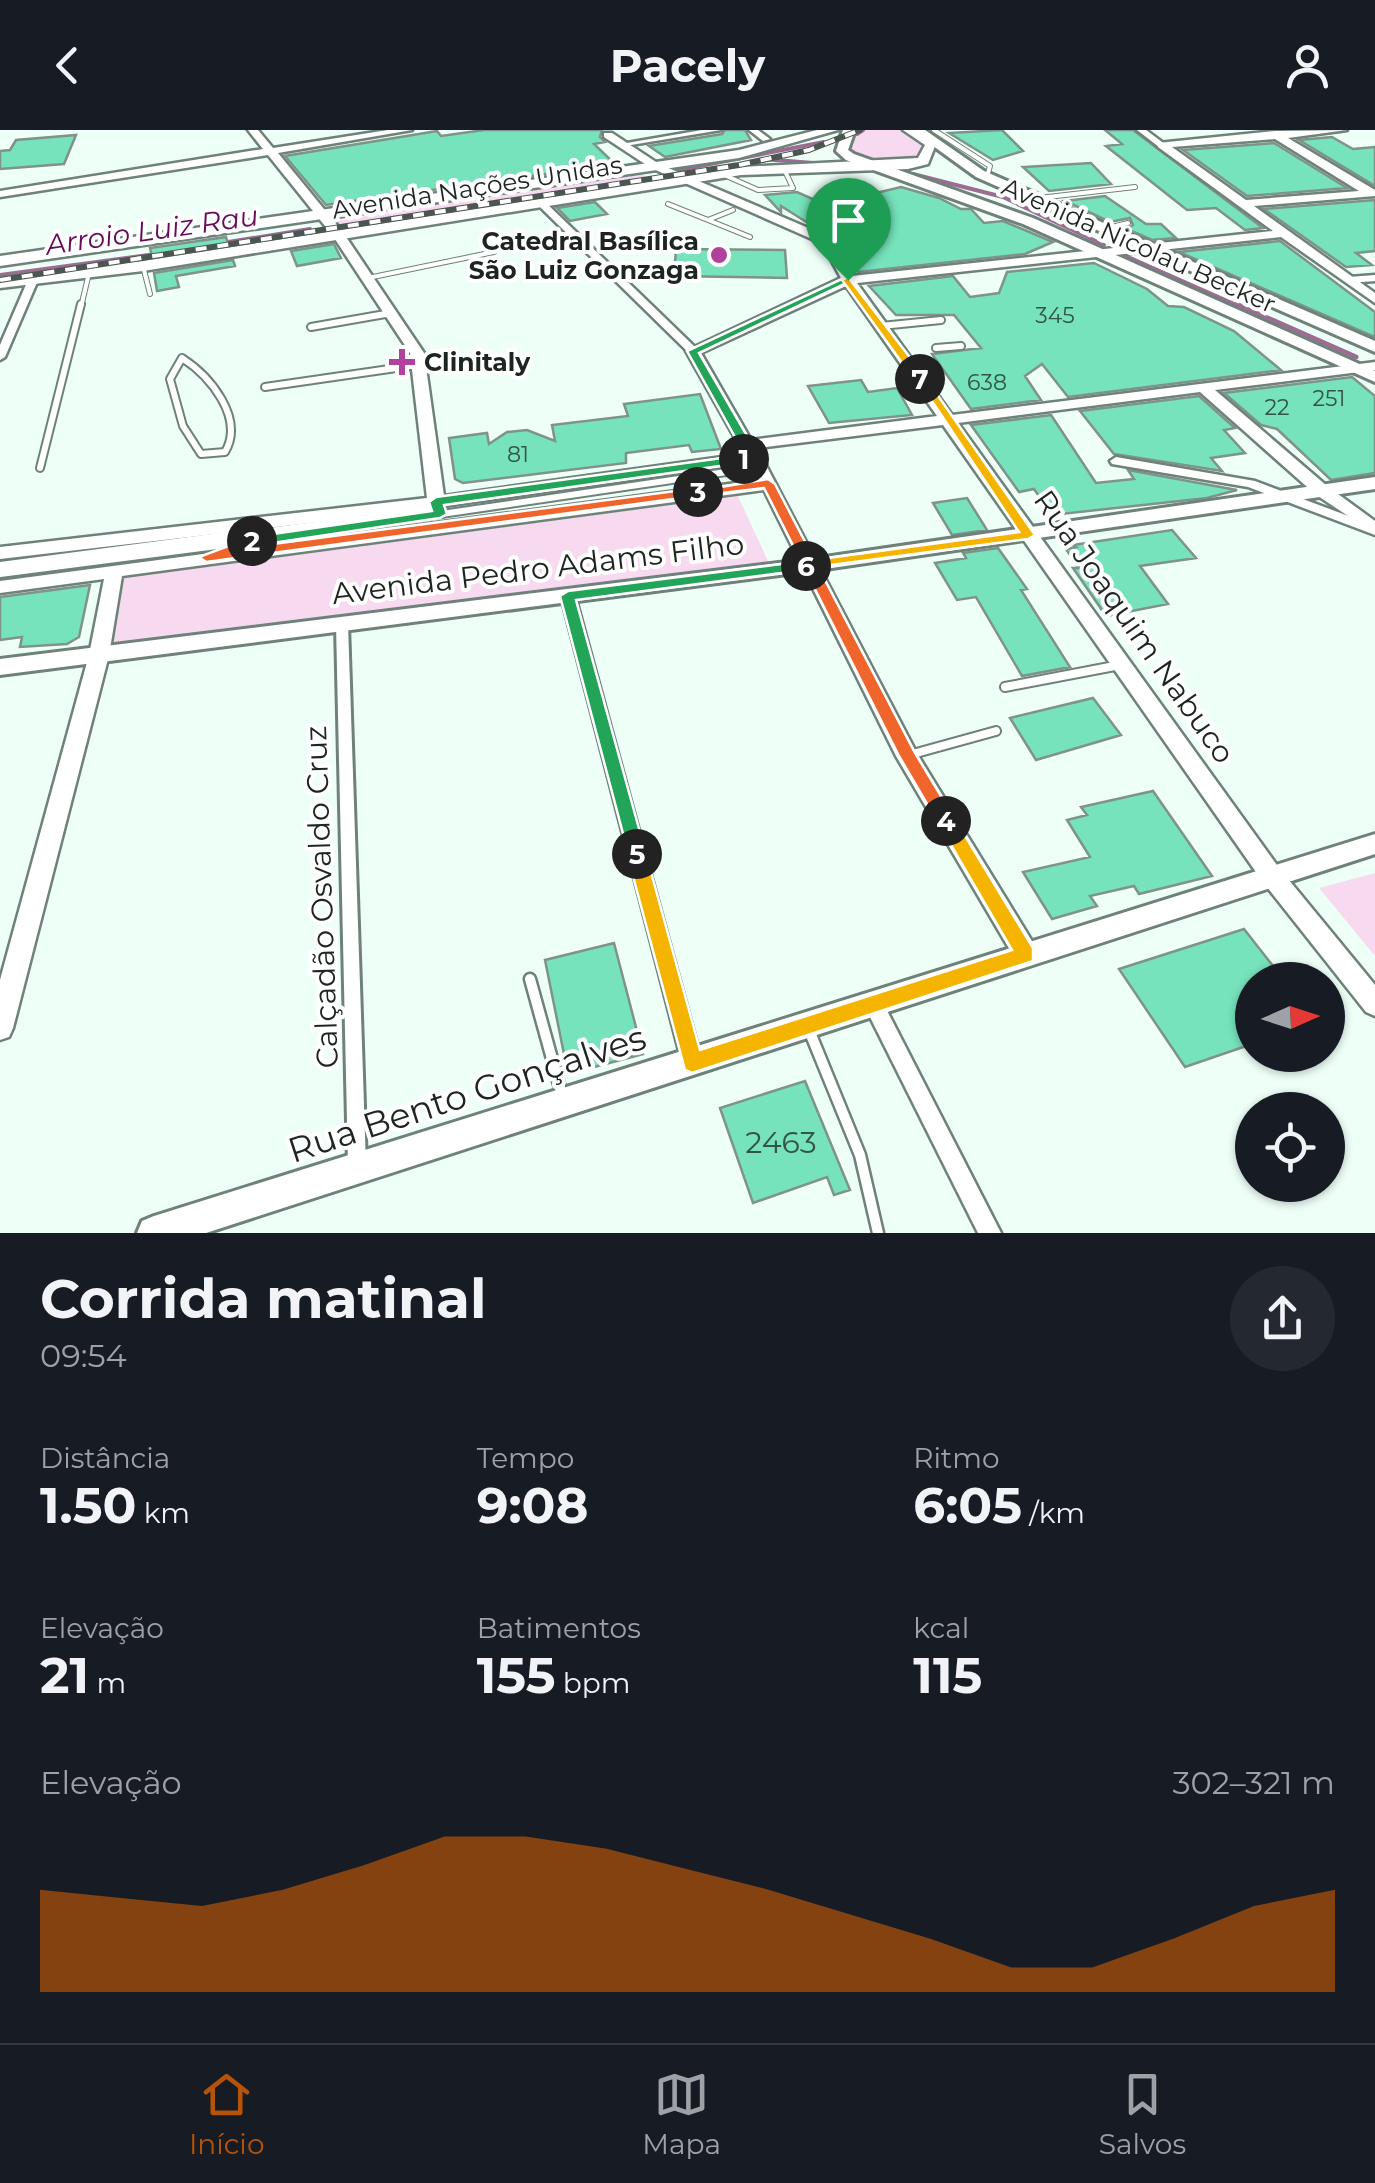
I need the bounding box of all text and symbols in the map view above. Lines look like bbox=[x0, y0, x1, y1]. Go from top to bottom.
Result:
icon: back bbox=[40, 38, 95, 93]
text: Pacely bbox=[610, 38, 765, 93]
icon: person bbox=[1280, 38, 1335, 93]
street label: Avenida Nações Unidas bbox=[330, 149, 624, 225]
street label: Avenida Nicolau Becker bbox=[998, 171, 1280, 319]
pin bbox=[806, 178, 891, 281]
icon: arrive bbox=[821, 193, 876, 248]
water label: Arroio Luiz Rau bbox=[42, 198, 260, 262]
place label: Catedral Basílica São Luiz Gonzaga bbox=[469, 226, 699, 285]
marker: Catedral Basílica São Luiz Gonzaga bbox=[708, 244, 730, 266]
house number: 345 bbox=[1035, 302, 1075, 329]
place label: Clinitaly bbox=[424, 347, 531, 377]
marker: Clinitaly bbox=[389, 349, 415, 375]
pin: 7 bbox=[895, 354, 945, 404]
text: 7 bbox=[911, 362, 929, 396]
house number: 638 bbox=[967, 369, 1007, 396]
house number: 251 bbox=[1313, 385, 1345, 412]
house number: 22 bbox=[1265, 394, 1290, 421]
pin: 1 bbox=[719, 434, 769, 484]
house number: 81 bbox=[507, 441, 529, 468]
text: 1 bbox=[739, 442, 749, 476]
pin: 3 bbox=[673, 467, 723, 517]
text: 3 bbox=[690, 475, 706, 509]
street label: Rua Joaquim Nabuco bbox=[1026, 483, 1243, 770]
pin: 2 bbox=[227, 516, 277, 566]
text: 2 bbox=[244, 524, 260, 558]
street label: Avenida Pedro Adams Filho bbox=[330, 525, 746, 612]
pin: 6 bbox=[781, 541, 831, 591]
text: 6 bbox=[797, 549, 815, 583]
street label: Calçadão Osvaldo Cruz bbox=[297, 725, 346, 1069]
pin: 4 bbox=[921, 796, 971, 846]
text: 4 bbox=[936, 804, 956, 838]
pin: 5 bbox=[612, 829, 662, 879]
text: 5 bbox=[629, 837, 645, 871]
north arrow bbox=[1235, 962, 1345, 1072]
map controls bbox=[1235, 962, 1345, 1202]
street label: Rua Bento Gonçalves bbox=[283, 1015, 651, 1172]
button: locate bbox=[1235, 1092, 1345, 1202]
house number: 2463 bbox=[745, 1124, 817, 1161]
text: Corrida matinal bbox=[40, 1265, 487, 1332]
button: share bbox=[1230, 1266, 1335, 1371]
text: 09:54 bbox=[40, 1336, 127, 1375]
text: Distância bbox=[40, 1441, 170, 1475]
text: Tempo bbox=[477, 1441, 574, 1475]
text: Ritmo bbox=[913, 1441, 1000, 1475]
text: 1.50 bbox=[40, 1475, 136, 1536]
text: 9:08 bbox=[477, 1475, 589, 1536]
text: 6:05 bbox=[913, 1475, 1022, 1536]
text: km bbox=[136, 1496, 190, 1530]
text: /km bbox=[1022, 1496, 1085, 1530]
text: Elevação bbox=[40, 1611, 164, 1645]
text: Batimentos bbox=[477, 1611, 641, 1645]
text: kcal bbox=[913, 1611, 969, 1645]
text: 21 bbox=[40, 1645, 89, 1706]
text: 155 bbox=[477, 1645, 556, 1706]
text: 115 bbox=[913, 1645, 982, 1706]
text: m bbox=[89, 1666, 126, 1700]
text: bpm bbox=[556, 1666, 631, 1700]
text: Elevação bbox=[40, 1763, 182, 1802]
text: 302–321 m bbox=[1173, 1763, 1335, 1802]
tab: Início bbox=[189, 2067, 264, 2161]
tab: Mapa bbox=[642, 2067, 721, 2161]
tab: Salvos bbox=[1099, 2067, 1186, 2161]

